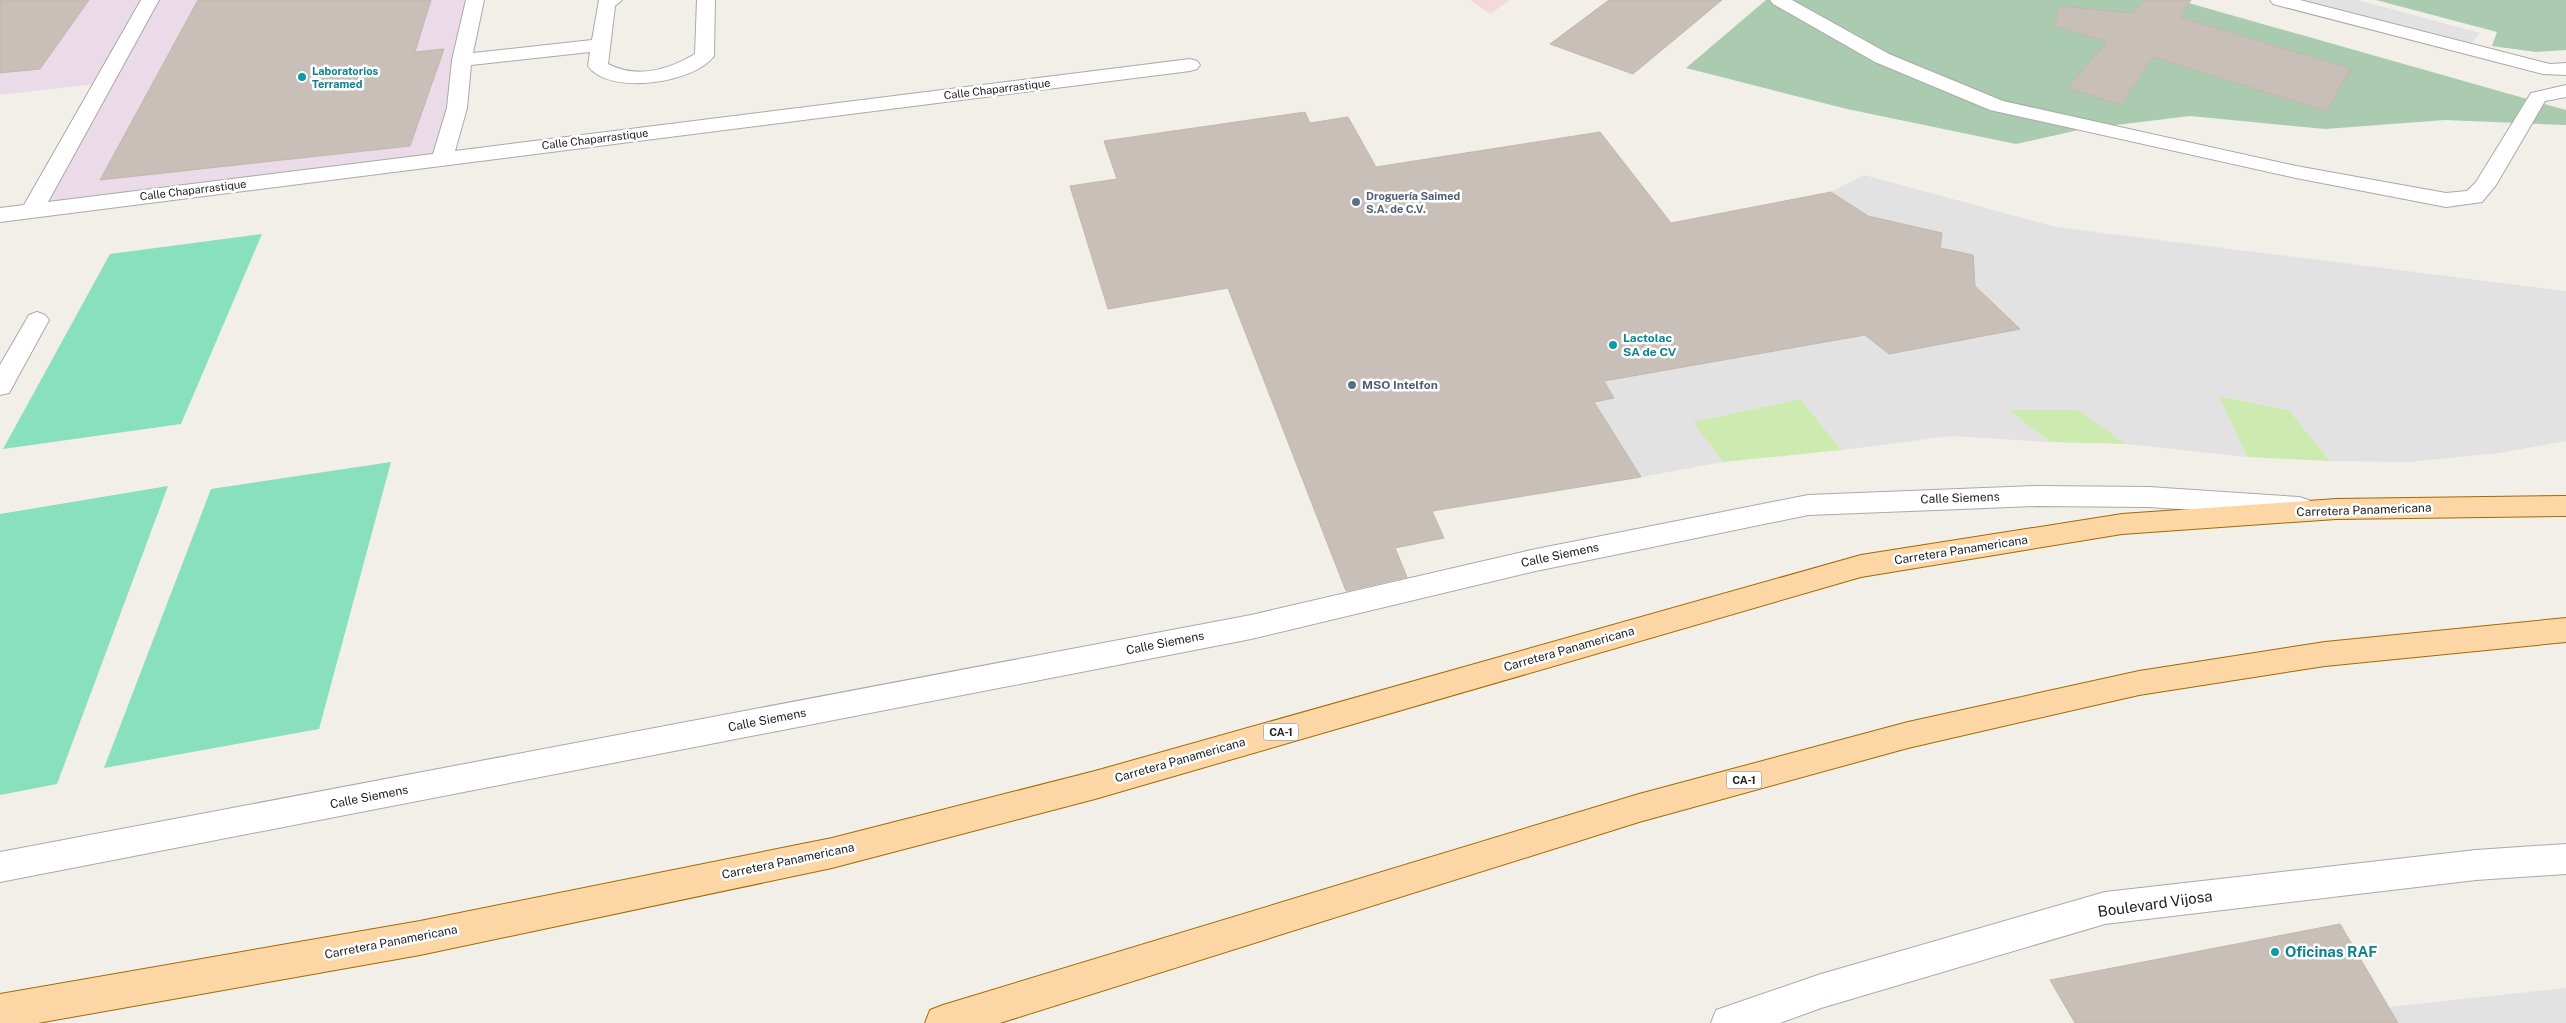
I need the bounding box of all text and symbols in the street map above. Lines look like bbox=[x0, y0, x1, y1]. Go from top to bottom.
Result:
place label: Laboratorios Terramed bbox=[312, 65, 378, 90]
marker: Laboratorios Terramed bbox=[296, 71, 308, 83]
street label: Calle Chaparrastique bbox=[943, 77, 1051, 101]
street label: Calle Chaparrastique bbox=[541, 127, 649, 151]
street label: Calle Chaparrastique bbox=[139, 178, 247, 202]
place label: Droguería Saimed S.A. de C.V. bbox=[1366, 190, 1460, 215]
marker: Droguería Saimed S.A. de C.V. bbox=[1350, 196, 1362, 208]
place label: Lactolac SA de CV bbox=[1623, 331, 1677, 359]
marker: Lactolac SA de CV bbox=[1607, 339, 1619, 351]
place label: MSO Intelfon bbox=[1362, 378, 1438, 392]
marker: MSO Intelfon bbox=[1346, 379, 1358, 391]
street label: Calle Siemens bbox=[1920, 490, 2000, 506]
street label: Carretera Panamericana bbox=[2296, 501, 2432, 519]
street label: Carretera Panamericana bbox=[1893, 533, 2029, 567]
street label: Calle Siemens bbox=[1520, 540, 1600, 570]
street label: Carretera Panamericana bbox=[1502, 624, 1636, 674]
street label: Calle Siemens bbox=[1125, 629, 1205, 657]
street label: Calle Siemens bbox=[727, 706, 807, 734]
road number: CA-1 bbox=[1264, 724, 1298, 740]
street label: Carretera Panamericana bbox=[1113, 735, 1247, 785]
road number: CA-1 bbox=[1726, 772, 1762, 788]
street label: Calle Siemens bbox=[329, 783, 409, 811]
street label: Carretera Panamericana bbox=[720, 840, 856, 882]
street label: Boulevard Vijosa bbox=[2096, 887, 2213, 920]
street label: Carretera Panamericana bbox=[323, 922, 459, 962]
place label: Oficinas RAF bbox=[2285, 943, 2378, 960]
marker: Oficinas RAF bbox=[2269, 946, 2281, 958]

